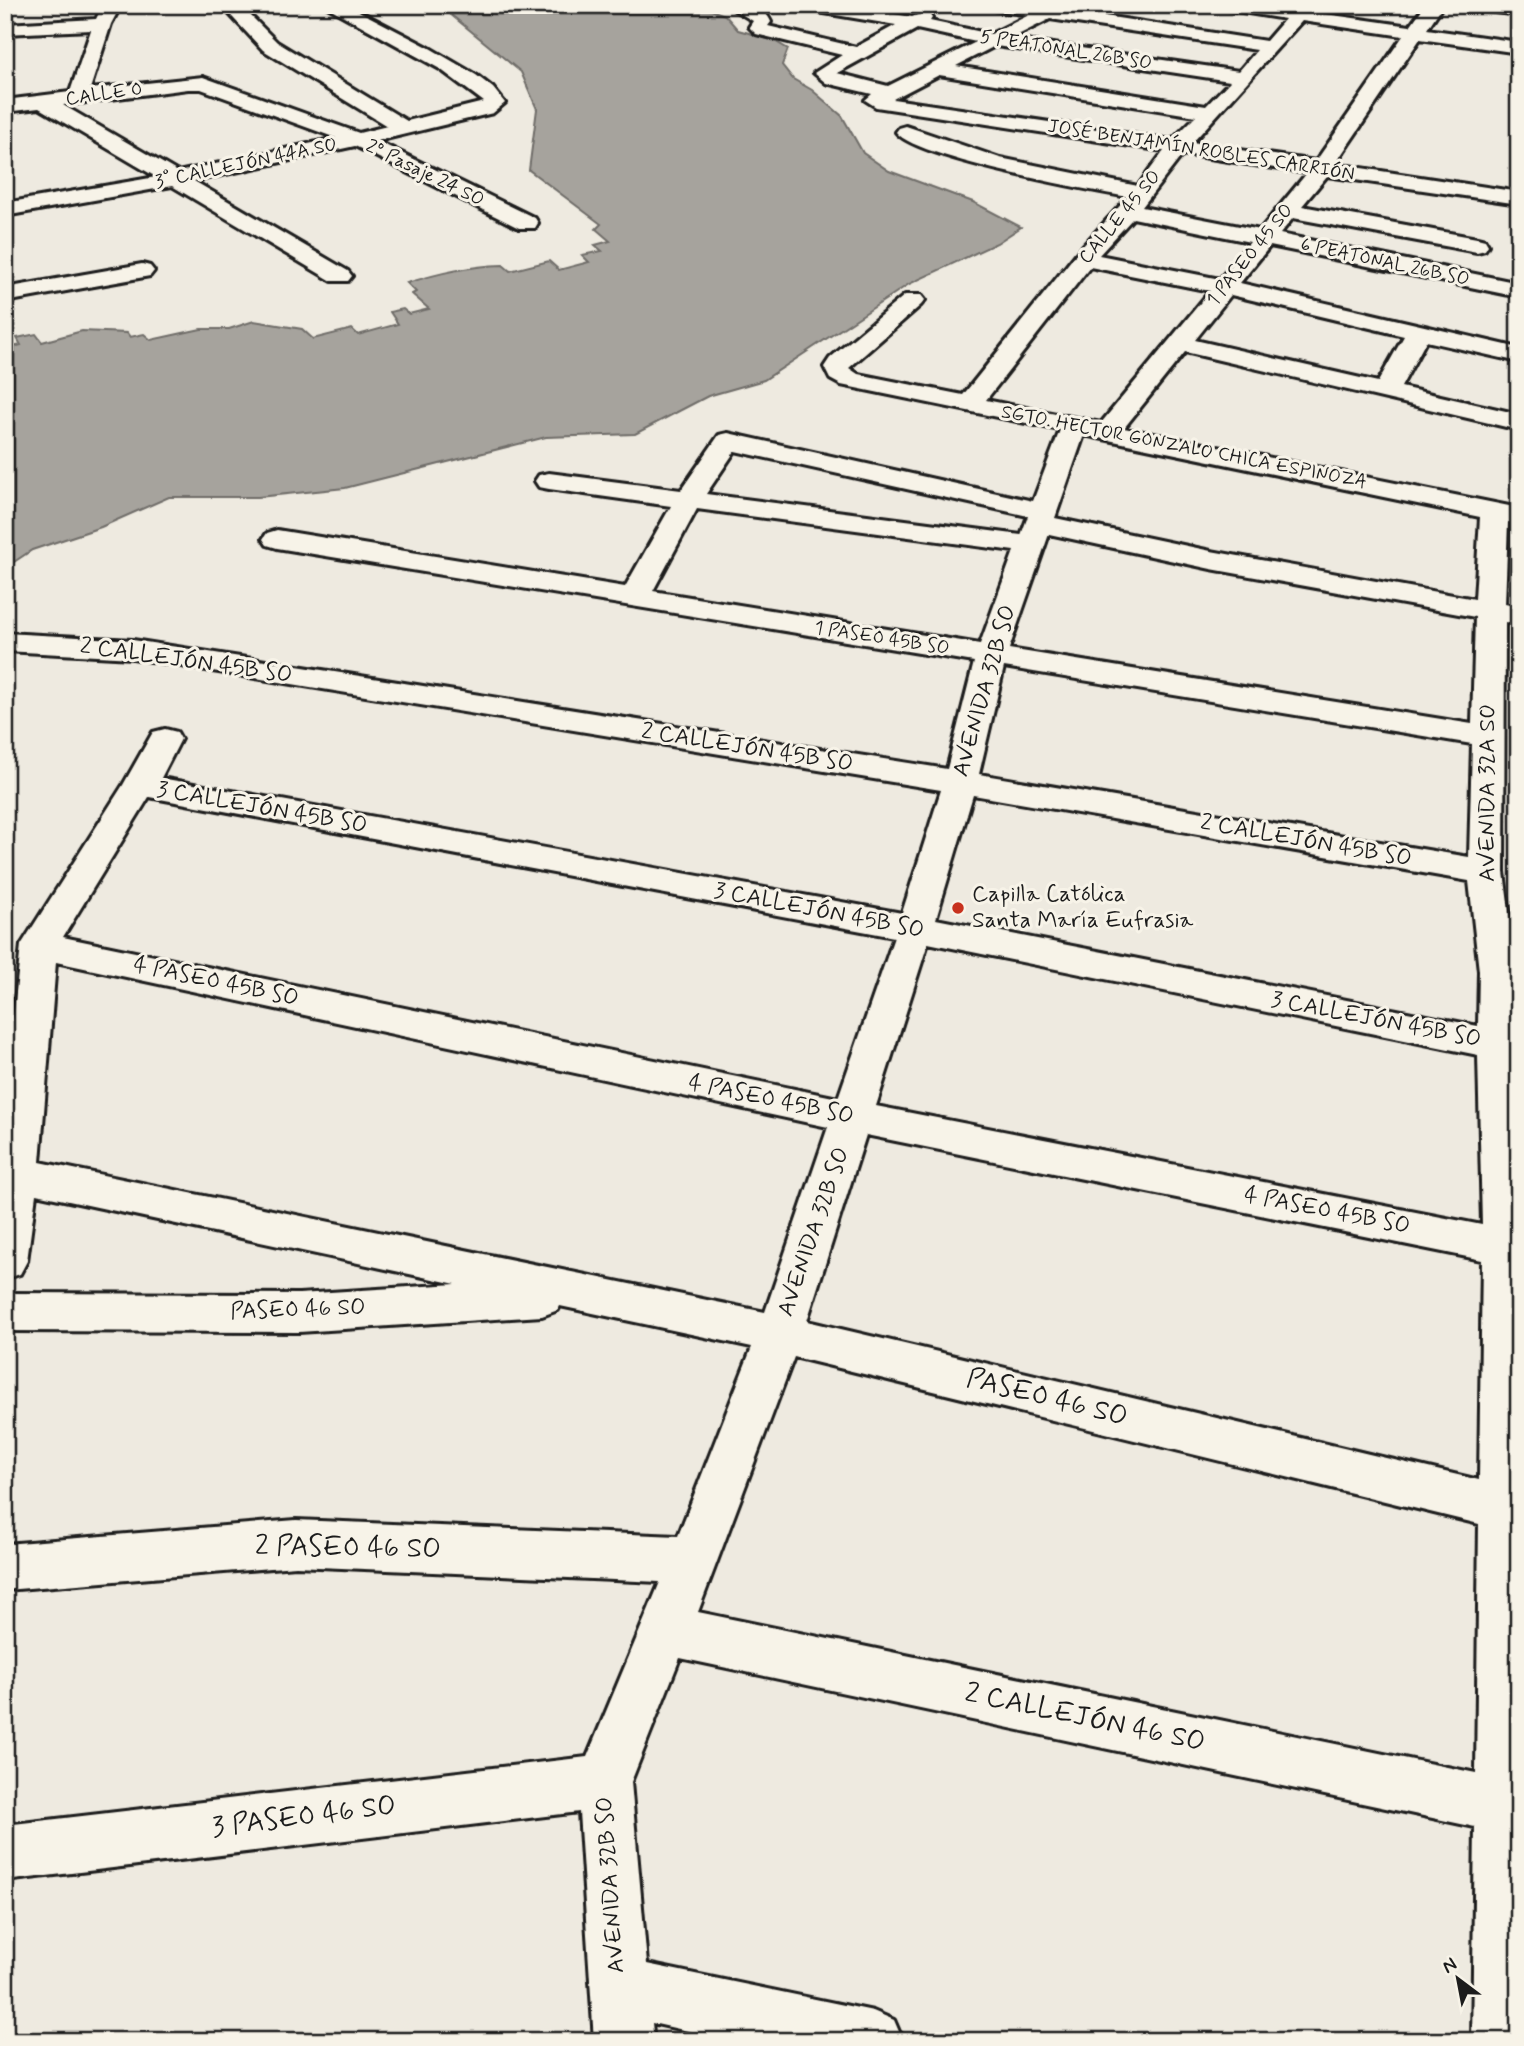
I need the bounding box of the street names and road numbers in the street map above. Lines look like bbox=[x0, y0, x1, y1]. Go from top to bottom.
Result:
street label: 5 PEATONAL 26B SO bbox=[978, 24, 1154, 76]
street label: CALLE O bbox=[64, 76, 144, 112]
street label: JOSÉ BENJAMÍN ROBLES CARRIÓN bbox=[1046, 112, 1356, 187]
street label: 3° CALLEJÓN 44A SO bbox=[153, 132, 339, 194]
street label: 2º Pasaje 24 SO bbox=[361, 134, 488, 213]
street label: CALLE 45 SO bbox=[1073, 165, 1167, 269]
street label: 1 PASEO 45 SO bbox=[1201, 199, 1299, 311]
street label: 6 PEATONAL 26B SO bbox=[1298, 232, 1472, 292]
street label: SGTO. HECTOR GONZALO CHICA ESPINOZA bbox=[999, 399, 1369, 495]
street label: AVENIDA 32B SO bbox=[946, 602, 1024, 780]
street label: 1 PASEO 45B SO bbox=[813, 615, 951, 661]
street label: 2 CALLEJÓN 45B SO bbox=[78, 631, 294, 691]
street label: AVENIDA 32A SO bbox=[1473, 704, 1503, 882]
street label: 2 CALLEJÓN 45B SO bbox=[639, 716, 855, 780]
street label: 3 CALLEJÓN 45B SO bbox=[154, 775, 370, 841]
street label: 2 CALLEJÓN 45B SO bbox=[1198, 808, 1414, 874]
street label: 3 CALLEJÓN 45B SO bbox=[712, 876, 926, 946]
street label: 4 PASEO 45B SO bbox=[131, 950, 301, 1014]
street label: 3 CALLEJÓN 45B SO bbox=[1269, 985, 1483, 1055]
street label: 4 PASEO 45B SO bbox=[686, 1068, 856, 1132]
street label: AVENIDA 32B SO bbox=[771, 1143, 857, 1321]
street label: 4 PASEO 45B SO bbox=[1242, 1180, 1412, 1242]
street label: PASEO 46 SO bbox=[230, 1293, 366, 1327]
street label: PASEO 46 SO bbox=[963, 1360, 1131, 1436]
street label: 2 PASEO 46 SO bbox=[255, 1528, 441, 1568]
street label: 2 CALLEJÓN 46 SO bbox=[962, 1674, 1208, 1762]
street label: 3 PASEO 46 SO bbox=[210, 1787, 398, 1847]
street label: AVENIDA 32B SO bbox=[590, 1796, 632, 1974]

